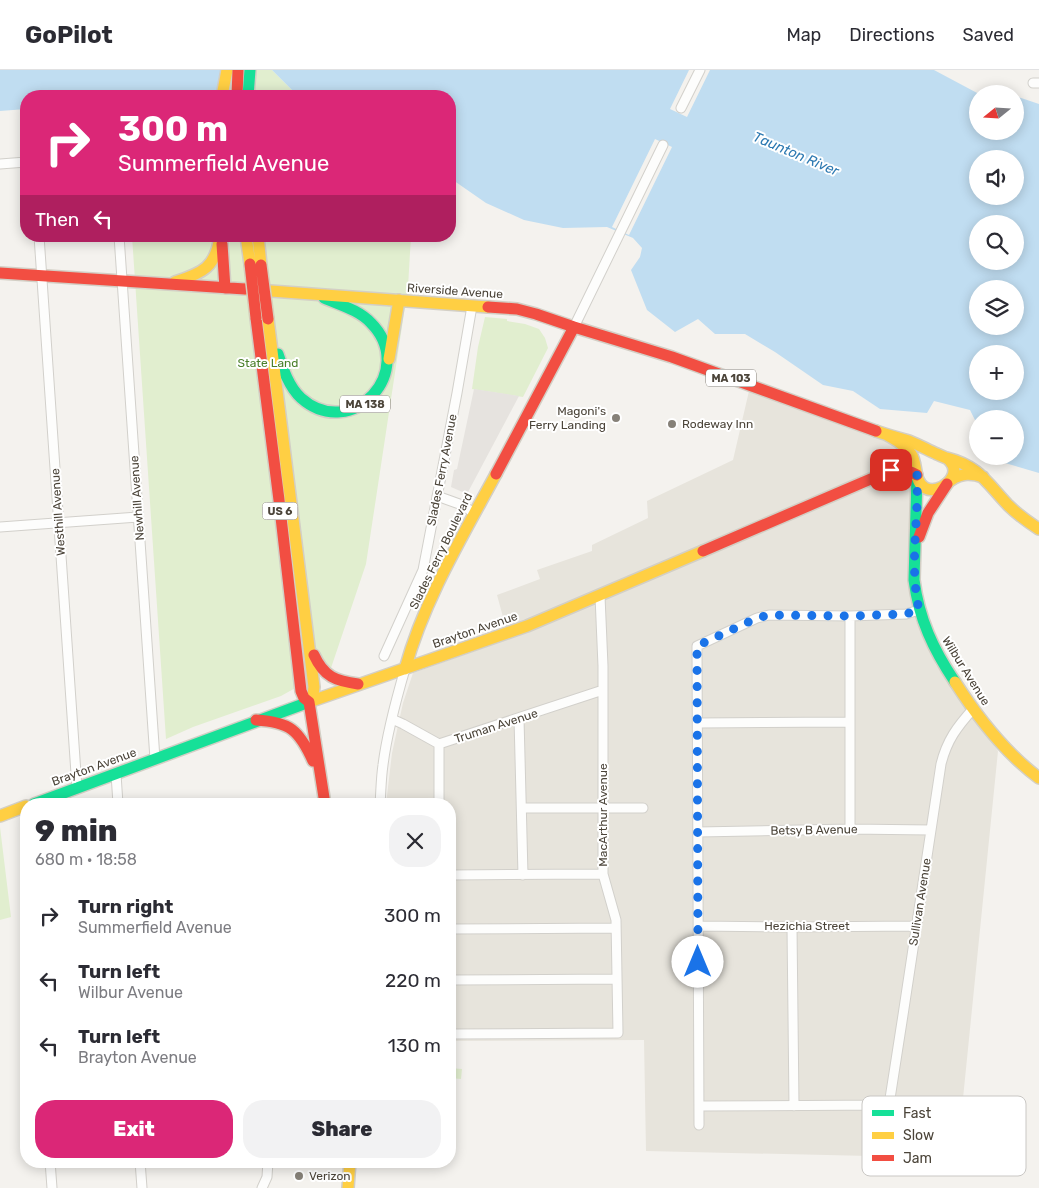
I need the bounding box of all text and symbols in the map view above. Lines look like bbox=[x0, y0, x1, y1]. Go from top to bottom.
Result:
text: GoPilot bbox=[25, 21, 113, 49]
text: Map bbox=[786, 24, 821, 46]
text: Directions bbox=[849, 24, 935, 46]
text: Saved bbox=[963, 24, 1014, 46]
north arrow bbox=[969, 85, 1024, 140]
map controls bbox=[969, 85, 1024, 465]
text: 300 m bbox=[118, 108, 228, 150]
icon: right bbox=[35, 110, 100, 175]
water label: Taunton River bbox=[751, 128, 842, 180]
text: Summerfield Avenue bbox=[118, 150, 329, 177]
button: sound bbox=[969, 150, 1024, 205]
icon: left bbox=[89, 205, 117, 233]
text: Then bbox=[35, 208, 79, 231]
button: search bbox=[969, 215, 1024, 270]
button: layers bbox=[969, 280, 1024, 335]
street label: Riverside Avenue bbox=[407, 281, 504, 301]
button: + bbox=[969, 345, 1024, 400]
park label: State Land bbox=[238, 356, 298, 370]
road number: MA 103 bbox=[706, 370, 756, 386]
road number: MA 138 bbox=[340, 396, 390, 412]
place label: Magoni's Ferry Landing bbox=[529, 404, 606, 432]
button: − bbox=[969, 410, 1024, 465]
marker: Magoni's Ferry Landing bbox=[610, 412, 622, 424]
street label: Slades Ferry Avenue bbox=[424, 413, 460, 527]
place label: Rodeway Inn bbox=[682, 417, 753, 431]
marker: Rodeway Inn bbox=[666, 418, 678, 430]
pin bbox=[870, 449, 912, 491]
street label: Newhill Avenue bbox=[127, 455, 147, 541]
icon: arrive bbox=[877, 456, 905, 484]
street label: Westhill Avenue bbox=[48, 468, 68, 556]
street label: Slades Ferry Boulevard bbox=[407, 490, 475, 612]
road number: US 6 bbox=[262, 502, 298, 520]
street label: Brayton Avenue bbox=[431, 609, 520, 651]
street label: Wilbur Avenue bbox=[939, 634, 993, 708]
street label: Truman Avenue bbox=[452, 706, 540, 746]
street label: Brayton Avenue bbox=[50, 745, 139, 789]
street label: MacArthur Avenue bbox=[596, 763, 610, 867]
text: 9 min bbox=[35, 813, 118, 849]
button: close bbox=[389, 815, 441, 867]
street label: Betsy B Avenue bbox=[770, 822, 858, 838]
text: 680 m · 18:58 bbox=[35, 850, 137, 869]
street label: Sullivan Avenue bbox=[906, 857, 934, 947]
text: Turn right bbox=[78, 895, 173, 918]
icon: right bbox=[35, 902, 63, 930]
text: 300 m bbox=[384, 904, 441, 927]
text: Summerfield Avenue bbox=[78, 918, 232, 937]
street label: Hezichia Street bbox=[764, 919, 850, 933]
position arrow bbox=[671, 935, 723, 987]
text: Turn left bbox=[78, 960, 160, 983]
icon: left bbox=[35, 967, 63, 995]
text: 220 m bbox=[385, 969, 441, 992]
text: Wilbur Avenue bbox=[78, 983, 183, 1002]
text: Turn left bbox=[78, 1025, 160, 1048]
icon: left bbox=[35, 1032, 63, 1060]
text: 130 m bbox=[388, 1034, 441, 1057]
text: Brayton Avenue bbox=[78, 1048, 197, 1067]
legend bbox=[862, 1096, 1026, 1176]
button: Exit bbox=[35, 1100, 233, 1158]
button: Share bbox=[243, 1100, 441, 1158]
text: Fast bbox=[903, 1105, 932, 1122]
text: Slow bbox=[903, 1127, 934, 1144]
text: Jam bbox=[903, 1150, 932, 1167]
place label: Verizon bbox=[309, 1169, 351, 1183]
marker: Verizon bbox=[293, 1170, 305, 1182]

